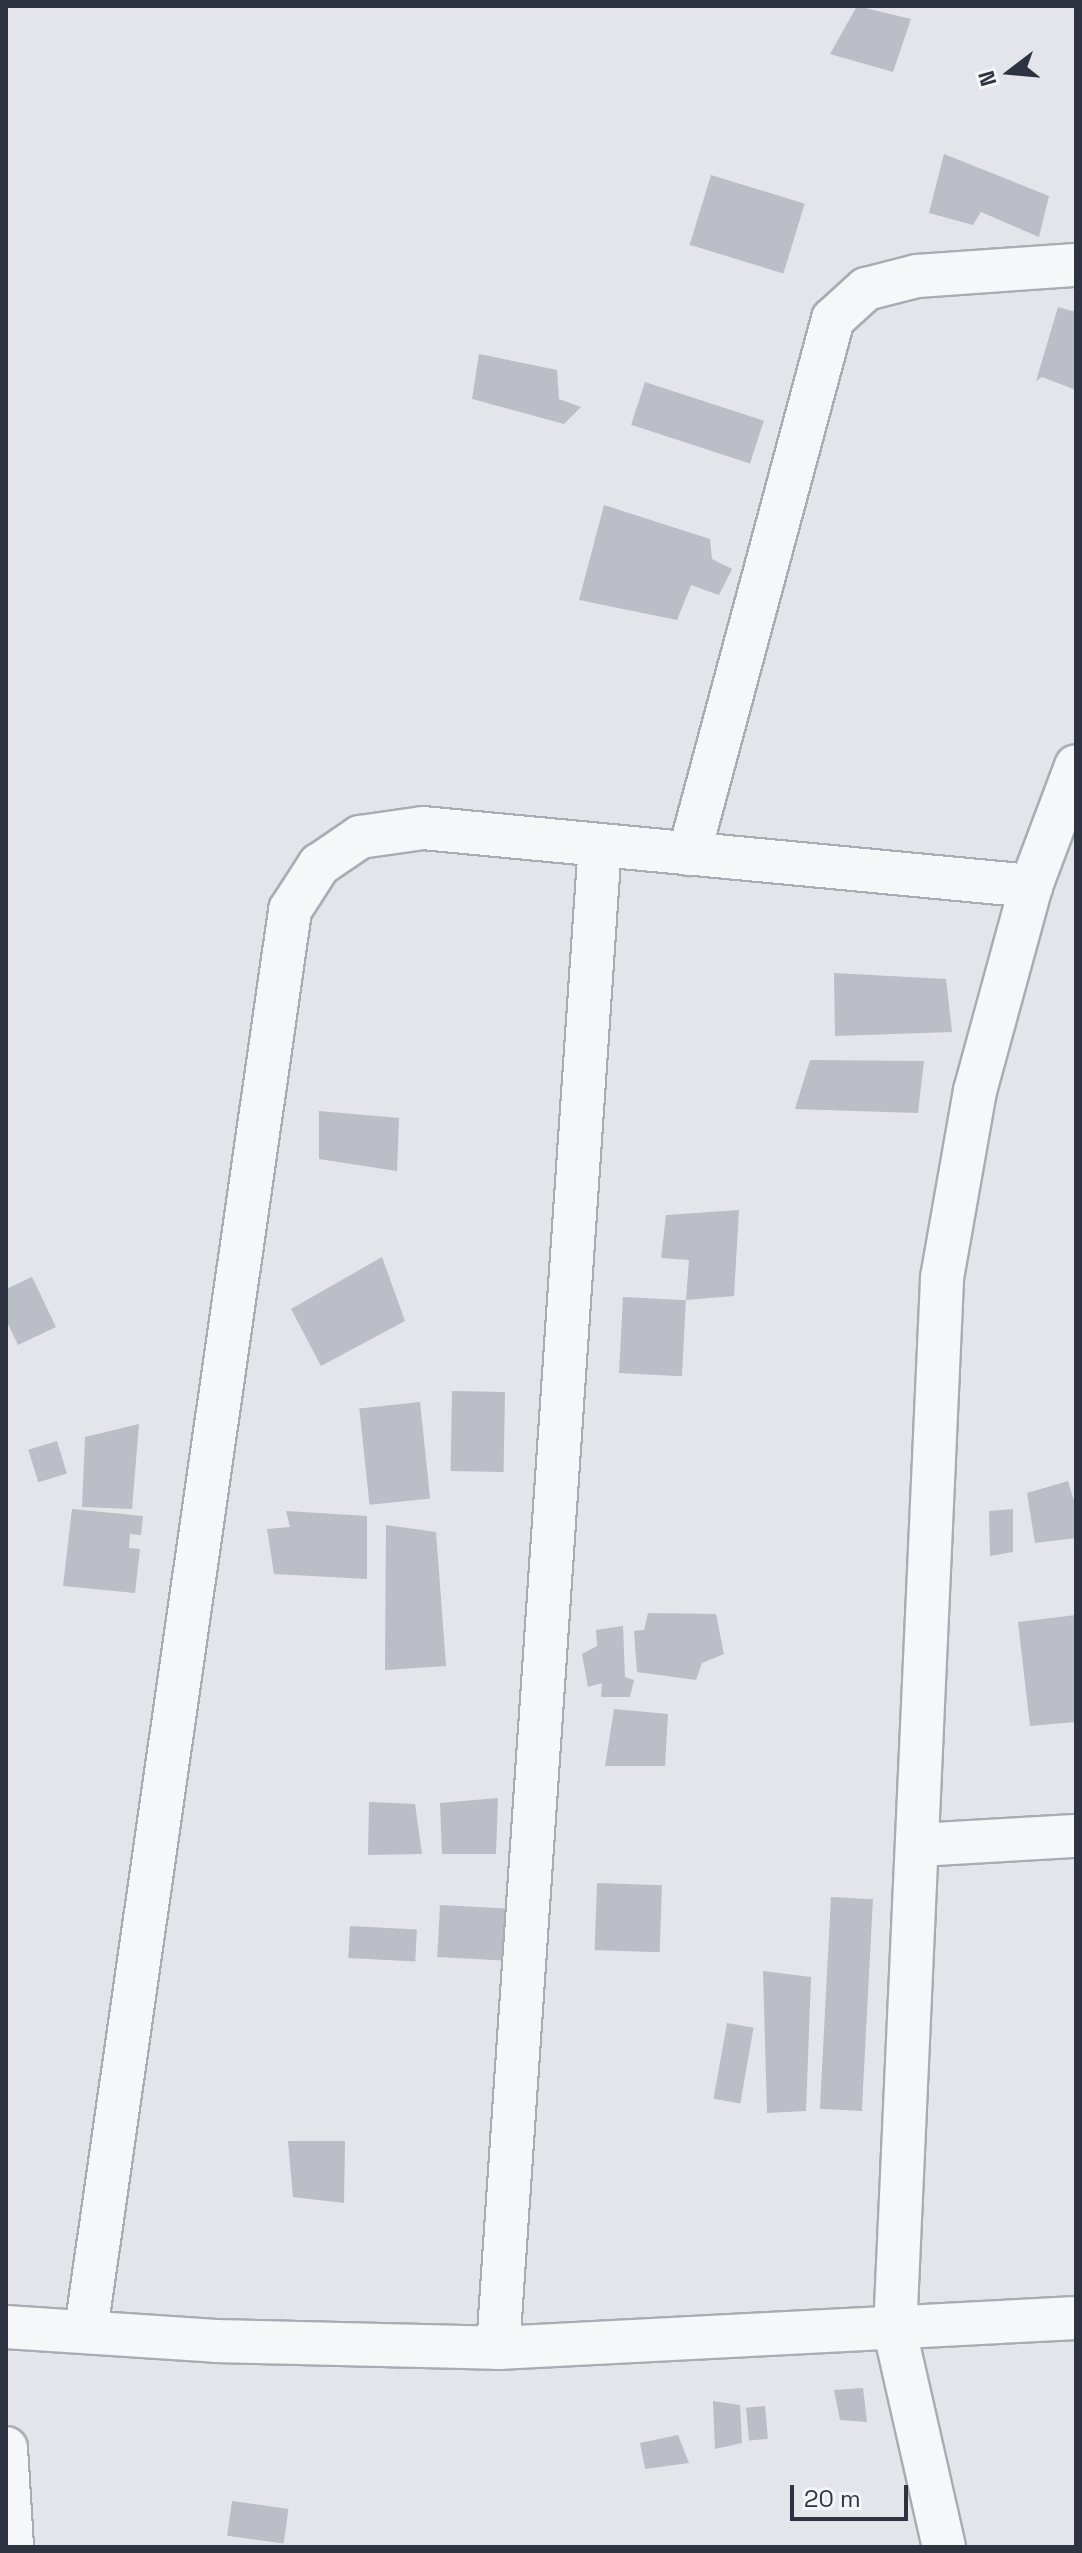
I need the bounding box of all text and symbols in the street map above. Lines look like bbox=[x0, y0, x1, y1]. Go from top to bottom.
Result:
north arrow bbox=[970, 32, 1050, 112]
text: N bbox=[971, 68, 1002, 90]
scale bar bbox=[794, 2469, 912, 2519]
text: 20 m bbox=[804, 2483, 861, 2514]

